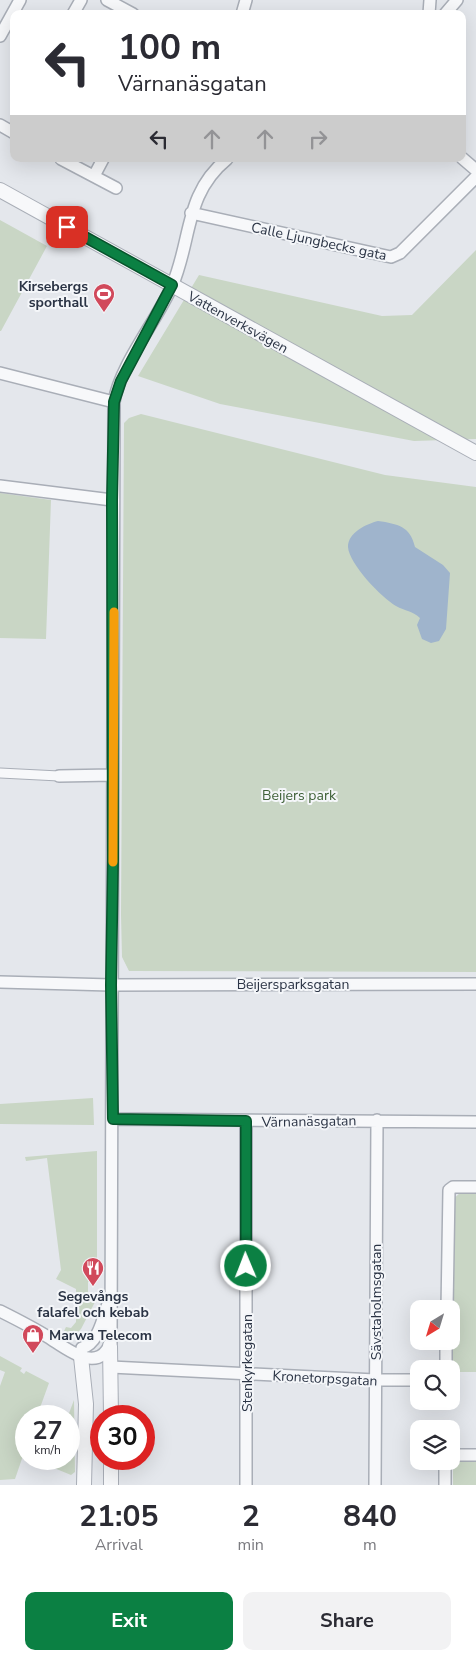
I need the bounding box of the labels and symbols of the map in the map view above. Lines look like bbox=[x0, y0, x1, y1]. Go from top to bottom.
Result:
pin bbox=[46, 206, 88, 248]
street label: Calle Ljungbecks gata bbox=[249, 218, 388, 265]
place label: Kirsebergs sporthall bbox=[19, 277, 89, 312]
sports icon: Kirsebergs sporthall bbox=[92, 282, 116, 313]
street label: Vattenverksvägen bbox=[183, 286, 291, 358]
park label: Beijers park bbox=[262, 786, 337, 805]
street label: Beijersparksgatan bbox=[237, 975, 349, 994]
street label: Värnanäsgatan bbox=[261, 1111, 356, 1132]
position arrow bbox=[219, 1239, 271, 1291]
street label: Sävstaholmsgatan bbox=[367, 1244, 386, 1360]
restaurant icon: Segevångs falafel och kebab bbox=[81, 1256, 105, 1287]
place label: Segevångs falafel och kebab bbox=[37, 1287, 149, 1322]
north arrow bbox=[410, 1300, 460, 1350]
street label: Stenkyrkegatan bbox=[238, 1314, 257, 1412]
shop icon: Marwa Telecom bbox=[21, 1323, 45, 1354]
place label: Marwa Telecom bbox=[49, 1326, 152, 1345]
street label: Kronetorpsgatan bbox=[272, 1366, 378, 1391]
speed limit sign: 30 bbox=[90, 1405, 155, 1470]

